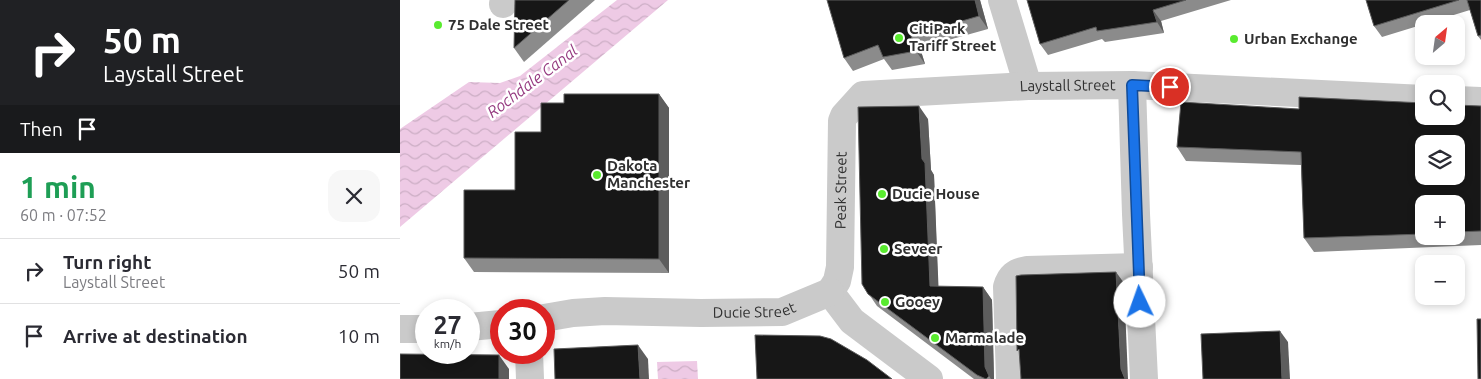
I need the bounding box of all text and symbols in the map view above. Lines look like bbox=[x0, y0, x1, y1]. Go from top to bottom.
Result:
north arrow bbox=[1415, 15, 1465, 65]
map controls bbox=[1415, 15, 1465, 305]
place label: 75 Dale Street bbox=[448, 16, 550, 33]
marker: 75 Dale Street bbox=[432, 19, 444, 31]
icon: right bbox=[20, 20, 85, 85]
text: 50 m bbox=[103, 20, 181, 60]
place label: CitiPark Tariff Street bbox=[909, 20, 997, 54]
place label: Urban Exchange bbox=[1244, 30, 1358, 47]
marker: CitiPark Tariff Street bbox=[893, 32, 905, 44]
marker: Urban Exchange bbox=[1228, 33, 1240, 45]
water label: Rochdale Canal bbox=[483, 41, 581, 121]
text: Laystall Street bbox=[103, 61, 244, 86]
pin bbox=[1149, 66, 1191, 108]
icon: arrive bbox=[1156, 73, 1184, 101]
button: search bbox=[1415, 75, 1465, 125]
street label: Laystall Street bbox=[1019, 76, 1116, 94]
icon: arrive bbox=[73, 115, 101, 143]
text: Then bbox=[20, 118, 63, 140]
button: layers bbox=[1415, 135, 1465, 185]
street label: Peak Street bbox=[832, 151, 850, 229]
place label: Dakota Manchester bbox=[607, 157, 691, 191]
marker: Dakota Manchester bbox=[591, 169, 603, 181]
text: 1 min bbox=[20, 170, 96, 204]
button: close bbox=[328, 170, 380, 222]
place label: Ducie House bbox=[892, 185, 980, 202]
marker: Ducie House bbox=[876, 188, 888, 200]
button: + bbox=[1415, 195, 1465, 245]
text: 60 m · 07:52 bbox=[20, 206, 107, 224]
place label: Seveer bbox=[894, 240, 943, 257]
marker: Seveer bbox=[878, 243, 890, 255]
text: Turn right bbox=[63, 251, 151, 273]
button: − bbox=[1415, 255, 1465, 305]
icon: right bbox=[20, 257, 48, 285]
text: 50 m bbox=[338, 260, 380, 282]
text: Laystall Street bbox=[63, 273, 165, 291]
position arrow bbox=[1113, 275, 1165, 327]
place label: Gooey bbox=[895, 293, 940, 310]
marker: Gooey bbox=[879, 296, 891, 308]
street label: Ducie Street bbox=[713, 298, 798, 321]
speed limit sign: 30 bbox=[490, 299, 555, 364]
text: 27 bbox=[433, 311, 462, 339]
icon: arrive bbox=[20, 322, 48, 350]
text: Arrive at destination bbox=[63, 325, 248, 347]
text: 10 m bbox=[338, 325, 380, 347]
place label: Marmalade bbox=[945, 329, 1024, 346]
marker: Marmalade bbox=[929, 332, 941, 344]
text: km/h bbox=[434, 337, 461, 350]

